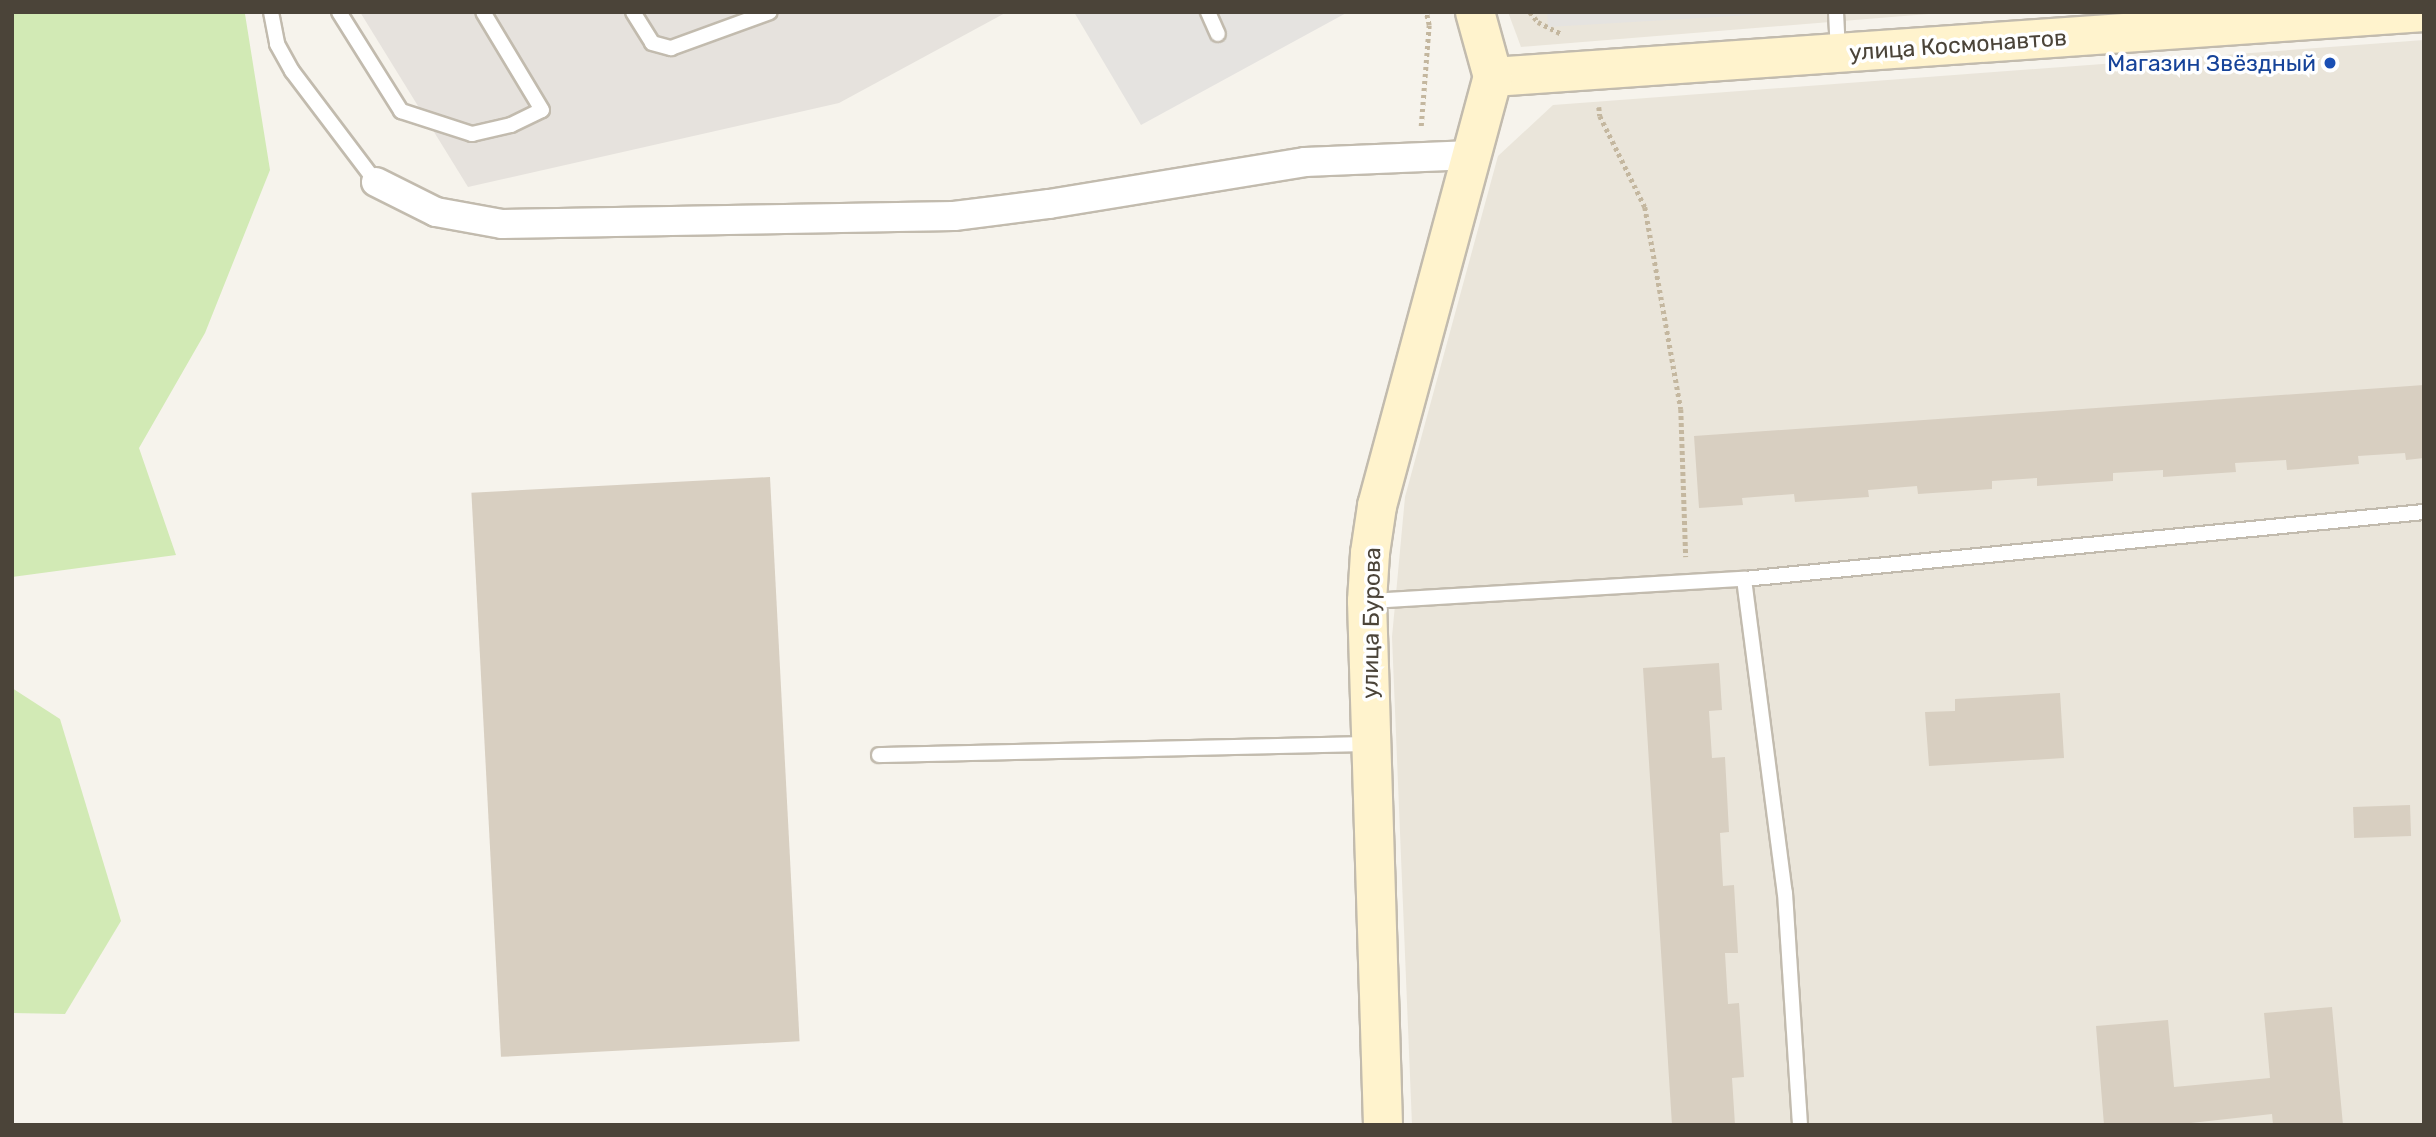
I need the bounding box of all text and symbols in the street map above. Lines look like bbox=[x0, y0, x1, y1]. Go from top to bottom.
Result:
street label: улица Космонавтов bbox=[1848, 24, 2068, 66]
place label: Магазин Звёздный bbox=[2107, 49, 2316, 77]
marker: Магазин Звёздный bbox=[2322, 55, 2338, 71]
street label: улица Бурова bbox=[1356, 547, 1386, 699]

